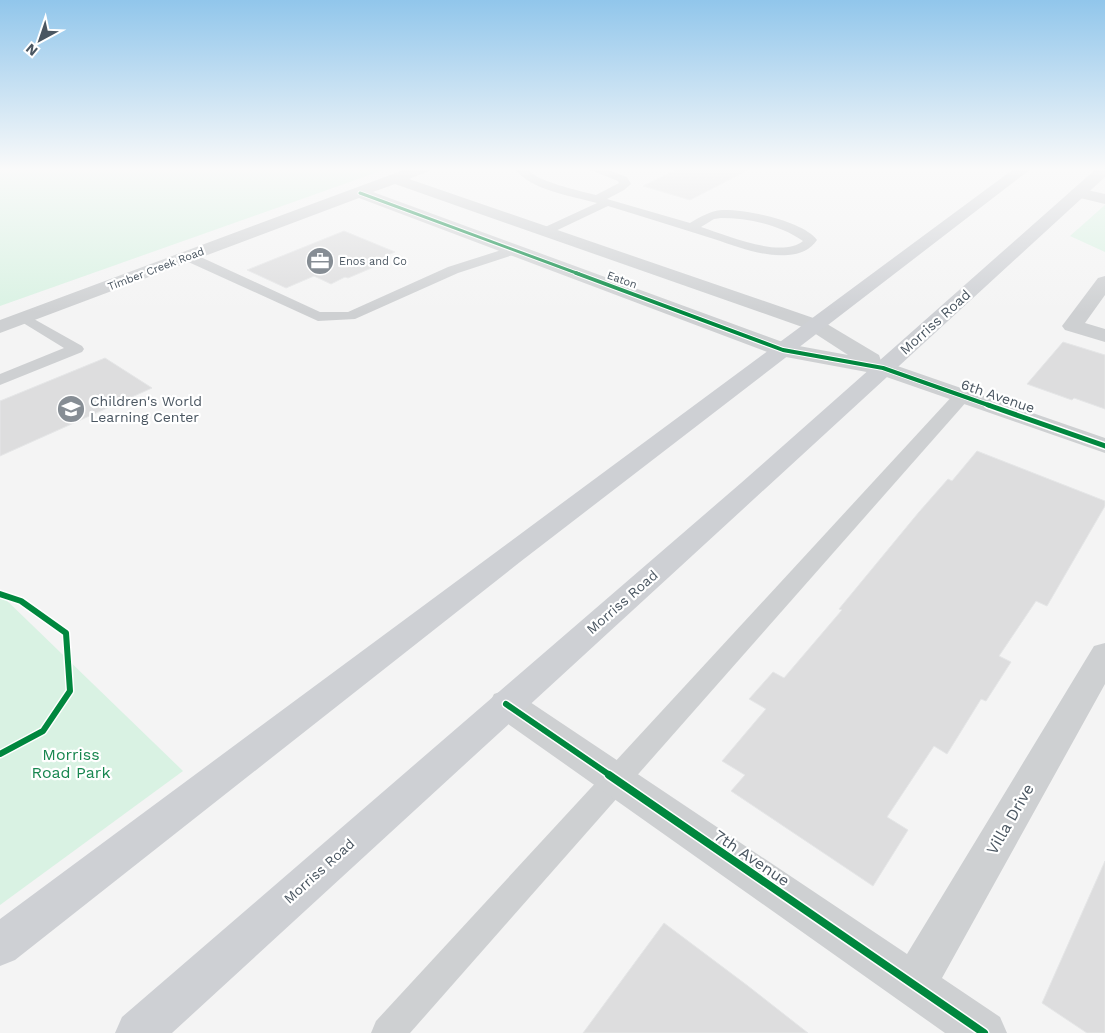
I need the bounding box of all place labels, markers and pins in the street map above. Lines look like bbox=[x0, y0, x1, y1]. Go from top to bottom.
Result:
office icon: Enos and Co bbox=[305, 246, 335, 276]
place label: Enos and Co bbox=[339, 255, 407, 268]
place label: Children's World Learning Center bbox=[90, 393, 202, 425]
school or university icon: Children's World Learning Center bbox=[56, 394, 86, 424]

